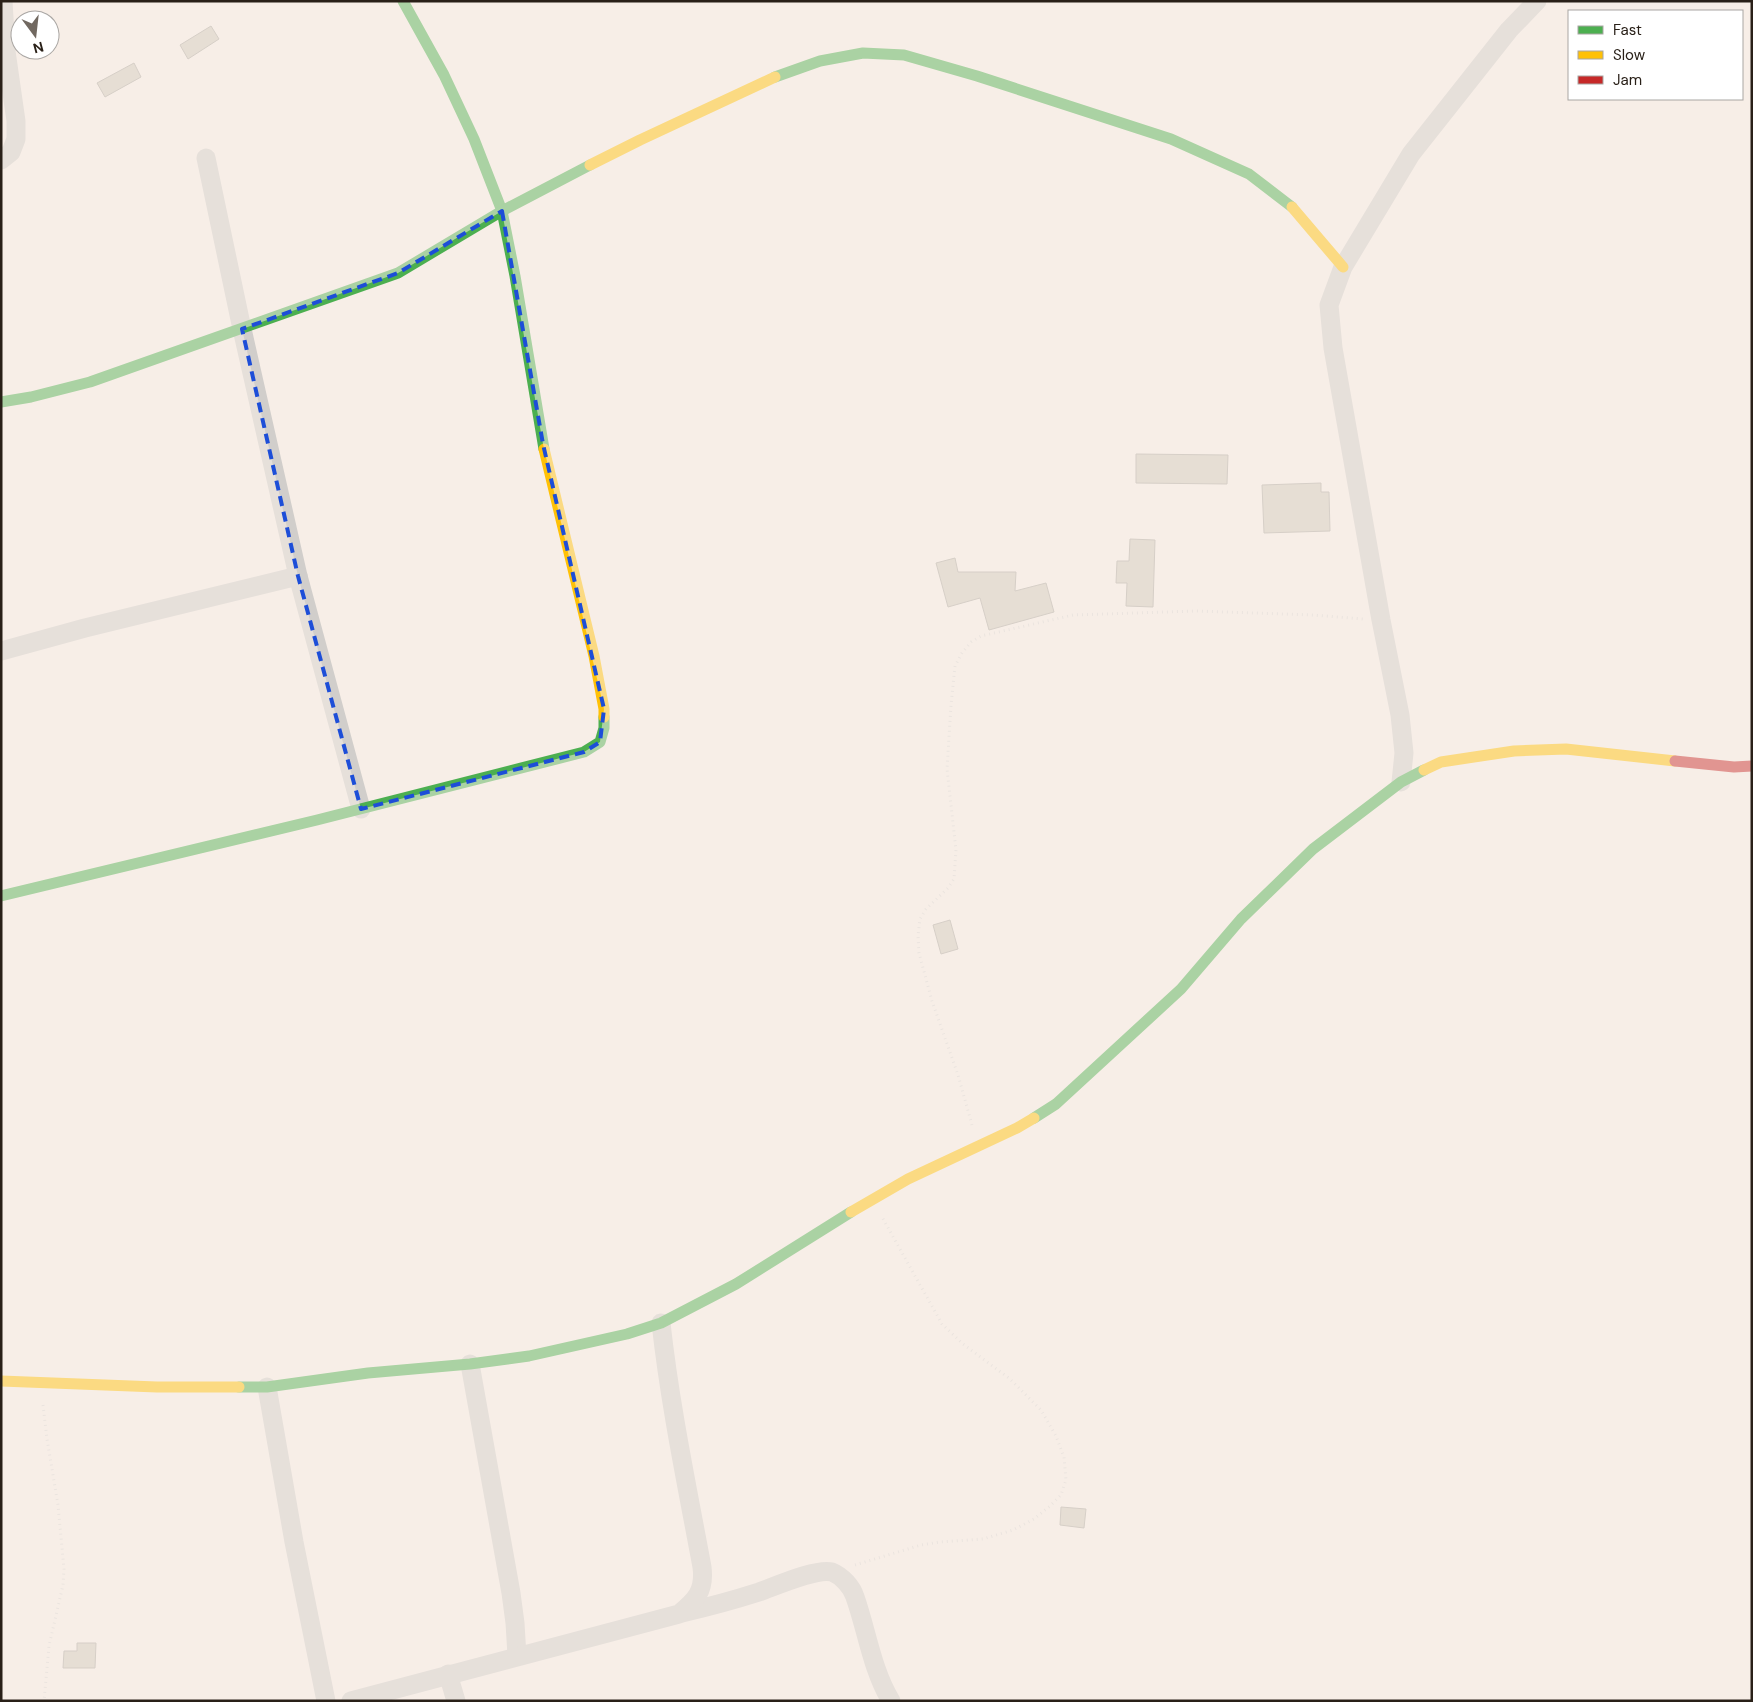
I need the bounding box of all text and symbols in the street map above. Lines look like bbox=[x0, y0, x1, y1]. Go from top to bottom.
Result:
north arrow bbox=[10, 10, 60, 60]
legend bbox=[1568, 10, 1743, 100]
text: Fast bbox=[1613, 20, 1642, 40]
text: N bbox=[31, 38, 46, 58]
text: Slow bbox=[1613, 45, 1646, 65]
text: Jam bbox=[1613, 70, 1642, 90]

